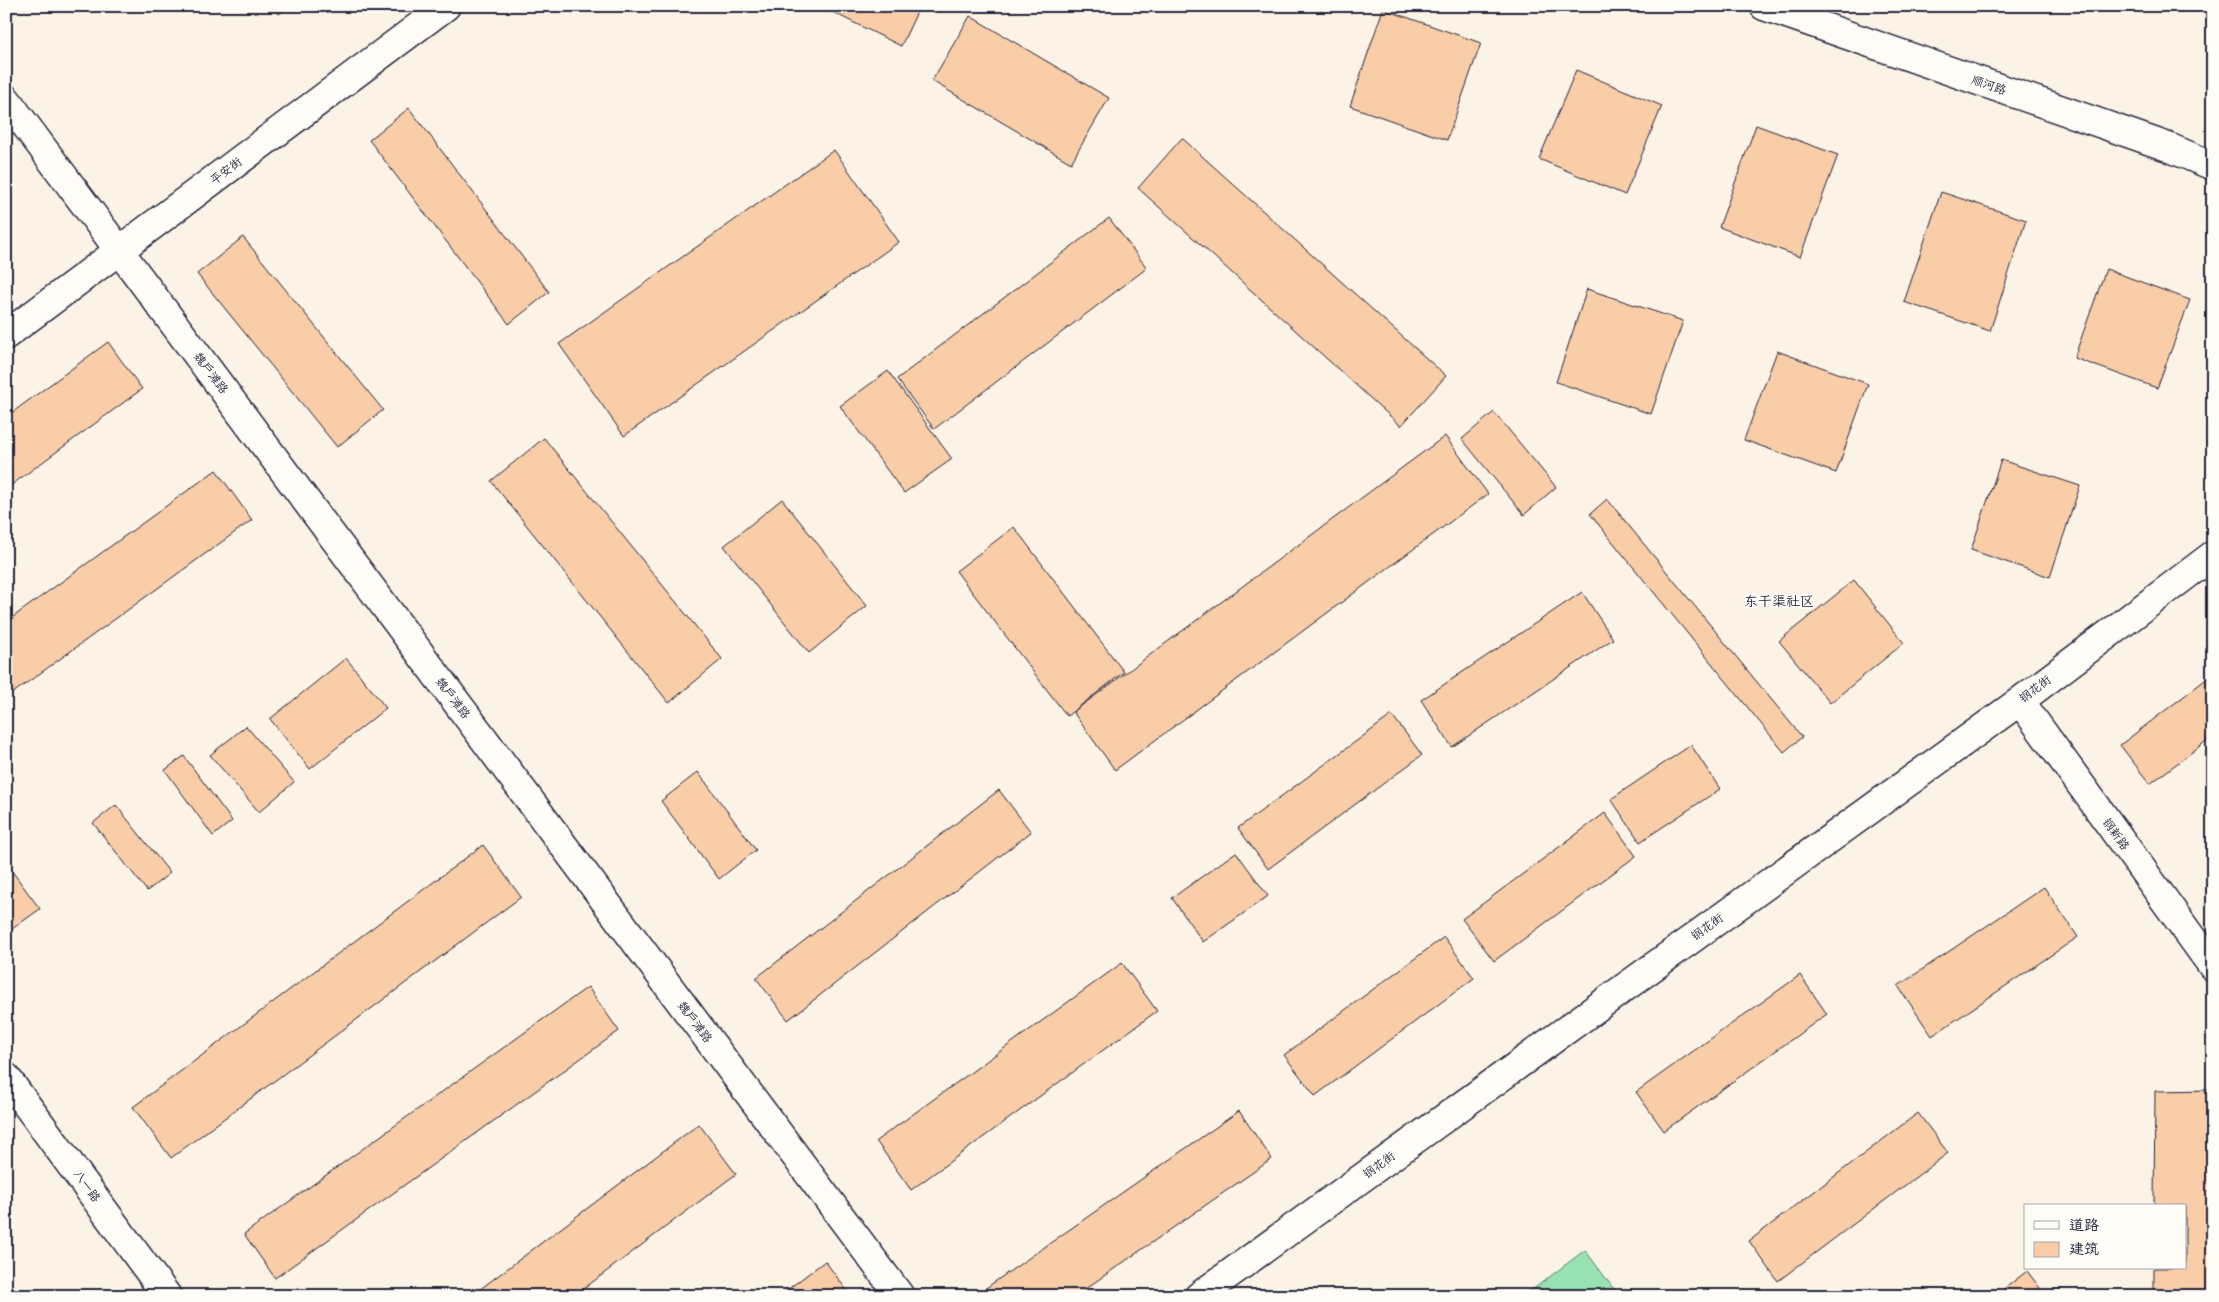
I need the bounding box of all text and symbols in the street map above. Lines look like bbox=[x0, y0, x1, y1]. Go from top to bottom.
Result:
street label: 顺河路 bbox=[1969, 72, 2009, 98]
street label: 平安街 bbox=[207, 154, 245, 188]
street label: 魏户滩路 bbox=[190, 349, 232, 397]
district label: 东干渠社区 bbox=[1744, 592, 1814, 610]
street label: 钢花街 bbox=[2016, 672, 2054, 706]
street label: 魏户滩路 bbox=[432, 674, 474, 722]
street label: 钢新路 bbox=[2099, 815, 2133, 853]
street label: 钢花街 bbox=[1688, 910, 1726, 944]
street label: 魏户滩路 bbox=[674, 998, 716, 1046]
street label: 钢花街 bbox=[1360, 1148, 1398, 1182]
street label: 八一路 bbox=[70, 1167, 104, 1205]
legend bbox=[2024, 1204, 2186, 1270]
text: 道路 bbox=[2069, 1215, 2099, 1235]
text: 建筑 bbox=[2069, 1239, 2099, 1259]

